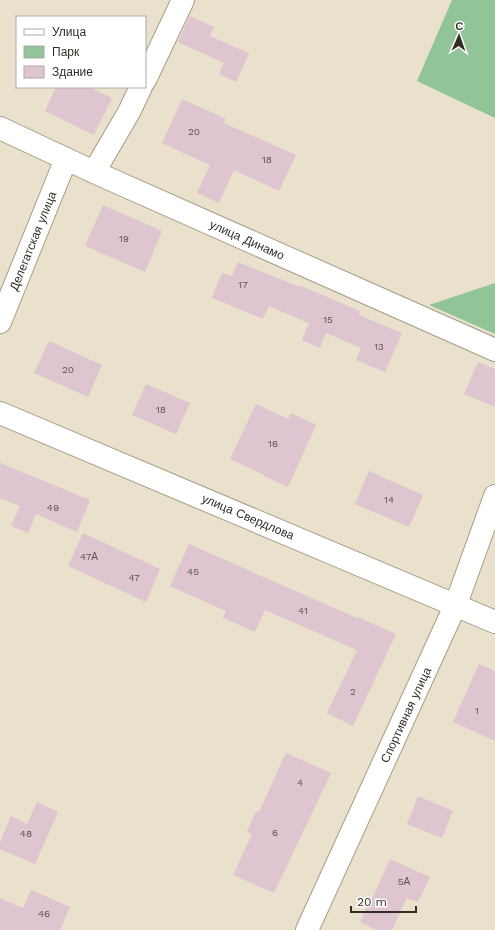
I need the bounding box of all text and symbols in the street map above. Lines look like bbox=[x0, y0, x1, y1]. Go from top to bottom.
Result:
legend bbox=[16, 16, 146, 88]
north arrow bbox=[439, 16, 479, 56]
text: С bbox=[455, 20, 464, 33]
text: Улица bbox=[52, 25, 86, 39]
text: Парк bbox=[52, 45, 80, 59]
text: Здание bbox=[52, 65, 93, 79]
house number: 20 bbox=[188, 126, 200, 137]
house number: 18 bbox=[262, 154, 272, 165]
street label: Делегатская улица bbox=[7, 189, 59, 293]
street label: улица Динамо bbox=[208, 217, 287, 263]
house number: 19 bbox=[119, 233, 129, 244]
house number: 17 bbox=[238, 279, 248, 290]
house number: 15 bbox=[323, 314, 333, 325]
house number: 13 bbox=[374, 341, 384, 352]
house number: 20 bbox=[62, 364, 74, 375]
house number: 18 bbox=[156, 404, 166, 415]
house number: 16 bbox=[268, 438, 278, 449]
street label: улица Свердлова bbox=[200, 491, 296, 543]
house number: 14 bbox=[384, 494, 394, 505]
house number: 49 bbox=[47, 502, 59, 513]
house number: 47А bbox=[80, 551, 98, 562]
house number: 45 bbox=[187, 566, 199, 577]
house number: 47 bbox=[128, 572, 140, 583]
house number: 41 bbox=[298, 605, 308, 616]
street label: Спортивная улица bbox=[378, 665, 434, 765]
house number: 2 bbox=[350, 686, 356, 697]
house number: 1 bbox=[475, 705, 479, 716]
house number: 4 bbox=[297, 777, 303, 788]
house number: 6 bbox=[272, 827, 278, 838]
house number: 48 bbox=[20, 828, 32, 839]
house number: 5А bbox=[398, 876, 411, 887]
scale bar bbox=[351, 888, 416, 914]
text: 20 m bbox=[357, 895, 387, 909]
house number: 46 bbox=[38, 908, 50, 919]

